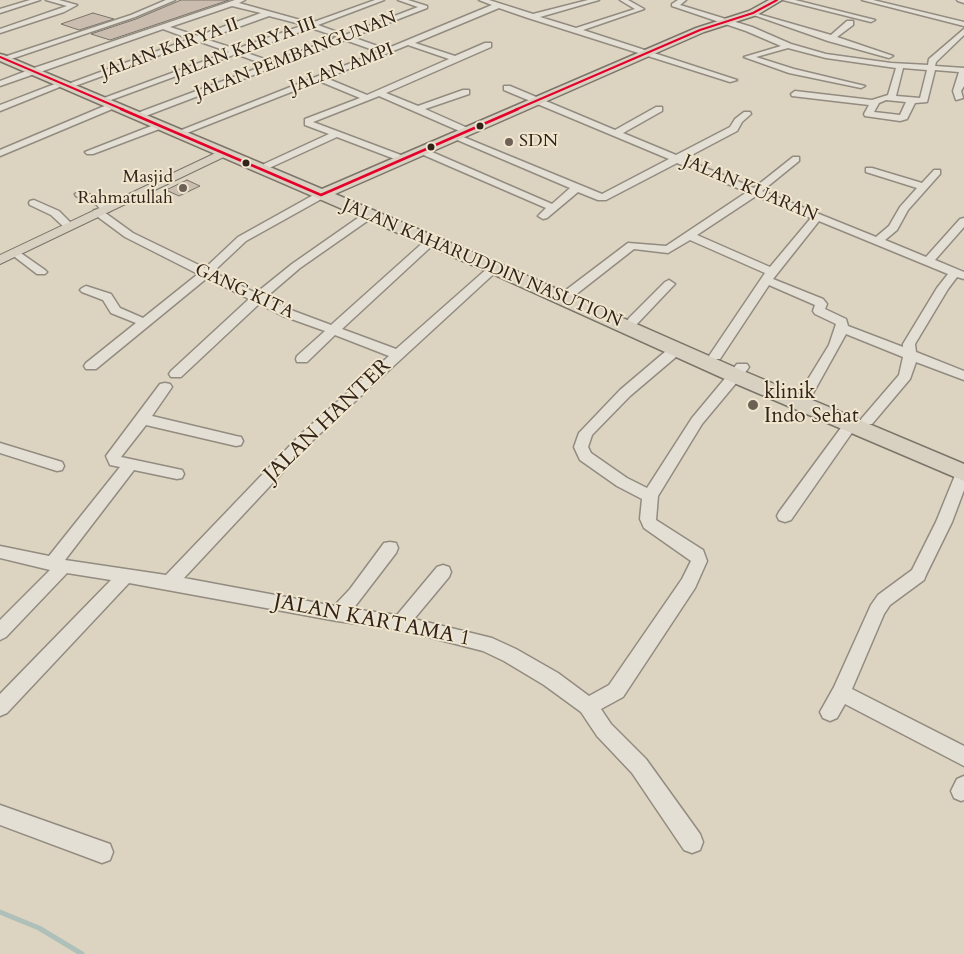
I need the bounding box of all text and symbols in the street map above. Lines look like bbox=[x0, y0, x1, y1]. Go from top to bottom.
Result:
street label: JALAN PEMBANGUNAN bbox=[192, 8, 400, 104]
street label: JALAN KARYA III bbox=[170, 13, 320, 85]
street label: JALAN KARYA II bbox=[98, 14, 242, 84]
street label: JALAN AMPI bbox=[287, 39, 397, 99]
unlabelled marker bbox=[475, 121, 485, 131]
place label: SDN bbox=[519, 131, 558, 153]
marker: SDN bbox=[503, 136, 515, 148]
unlabelled marker bbox=[426, 142, 436, 152]
street label: JALAN KUARAN bbox=[679, 151, 821, 227]
unlabelled marker bbox=[241, 158, 251, 168]
place label: Masjid Rahmatullah bbox=[77, 167, 173, 210]
marker: Masjid Rahmatullah bbox=[177, 182, 189, 194]
street label: JALAN KAHARUDDIN NASUTION bbox=[339, 195, 625, 333]
street label: GANG KITA bbox=[191, 260, 297, 324]
street label: JALAN HANTER bbox=[259, 354, 397, 488]
place label: klinik Indo Sehat bbox=[764, 380, 859, 430]
marker: klinik Indo Sehat bbox=[746, 398, 760, 412]
street label: JALAN KARTAMA 1 bbox=[272, 590, 472, 652]

